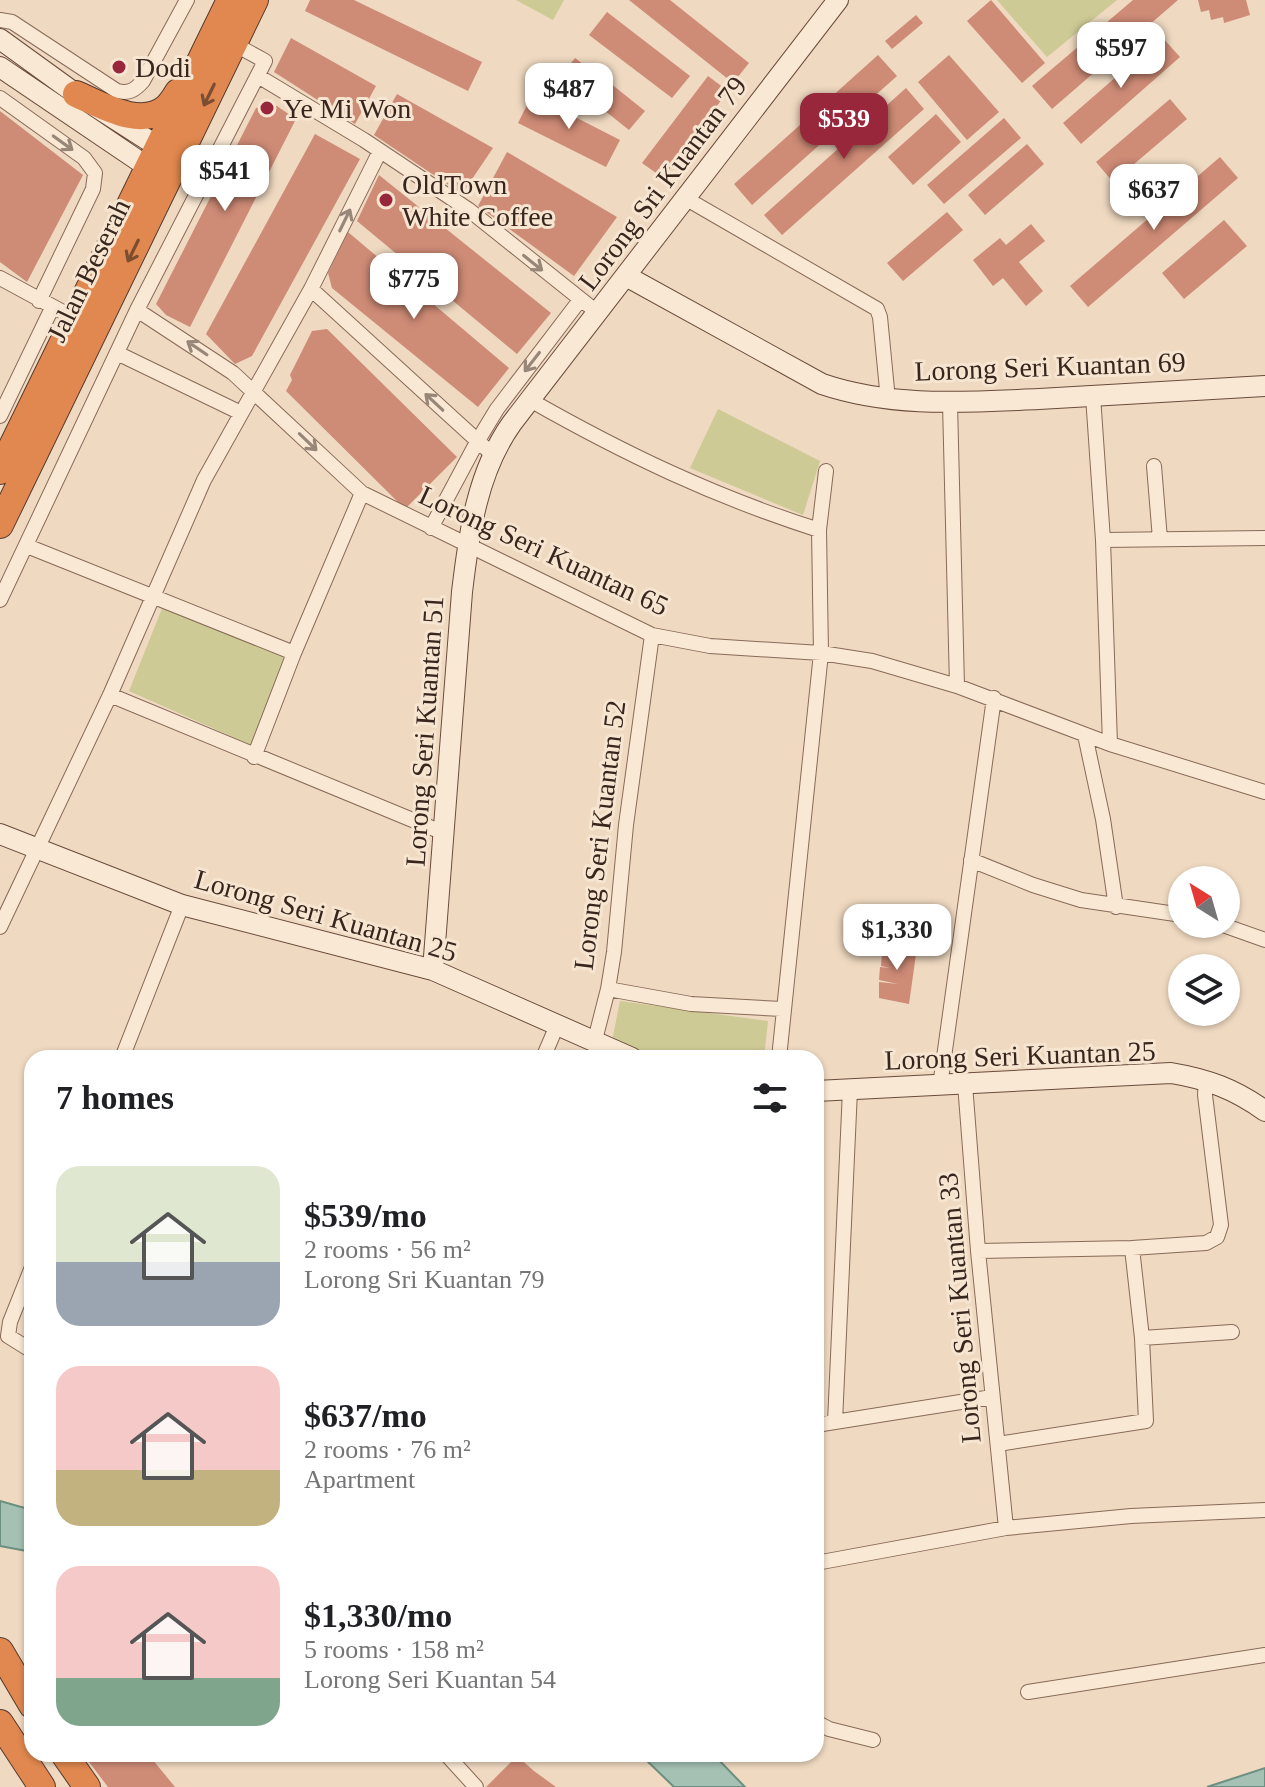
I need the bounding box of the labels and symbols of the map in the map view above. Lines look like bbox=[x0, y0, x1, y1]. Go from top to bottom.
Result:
pin: $597 bbox=[1074, 22, 1168, 90]
place label: Dodi bbox=[135, 52, 191, 83]
marker: Dodi bbox=[110, 58, 128, 76]
pin: $487 bbox=[522, 63, 616, 131]
street label: Lorong Sri Kuantan 79 bbox=[572, 71, 753, 296]
one-way arrow bbox=[201, 83, 216, 107]
place label: Ye Mi Won bbox=[283, 93, 411, 124]
pin: $539 bbox=[797, 93, 891, 161]
marker: Ye Mi Won bbox=[258, 99, 276, 117]
one-way arrow bbox=[52, 135, 74, 152]
pin: $541 bbox=[178, 145, 272, 213]
pin: $637 bbox=[1107, 164, 1201, 232]
place label: OldTown White Coffee bbox=[402, 169, 553, 232]
marker: OldTown White Coffee bbox=[377, 191, 395, 209]
street label: Jalan Beserah bbox=[41, 194, 136, 347]
one-way arrow bbox=[338, 208, 353, 232]
one-way arrow bbox=[125, 238, 140, 262]
pin: $775 bbox=[367, 253, 461, 321]
one-way arrow bbox=[522, 254, 543, 271]
one-way arrow bbox=[186, 340, 209, 356]
street label: Lorong Seri Kuantan 69 bbox=[914, 346, 1186, 387]
one-way arrow bbox=[523, 351, 540, 372]
one-way arrow bbox=[424, 394, 444, 412]
one-way arrow bbox=[298, 432, 317, 451]
street label: Lorong Seri Kuantan 65 bbox=[414, 479, 673, 622]
street label: Lorong Seri Kuantan 51 bbox=[400, 595, 449, 867]
street label: Lorong Seri Kuantan 52 bbox=[568, 698, 631, 972]
street label: Lorong Seri Kuantan 25 bbox=[191, 863, 461, 968]
north arrow bbox=[1168, 866, 1240, 938]
pin: $1,330 bbox=[832, 904, 962, 972]
street label: Lorong Seri Kuantan 25 bbox=[884, 1035, 1156, 1076]
street label: Lorong Seri Kuantan 33 bbox=[932, 1171, 987, 1444]

